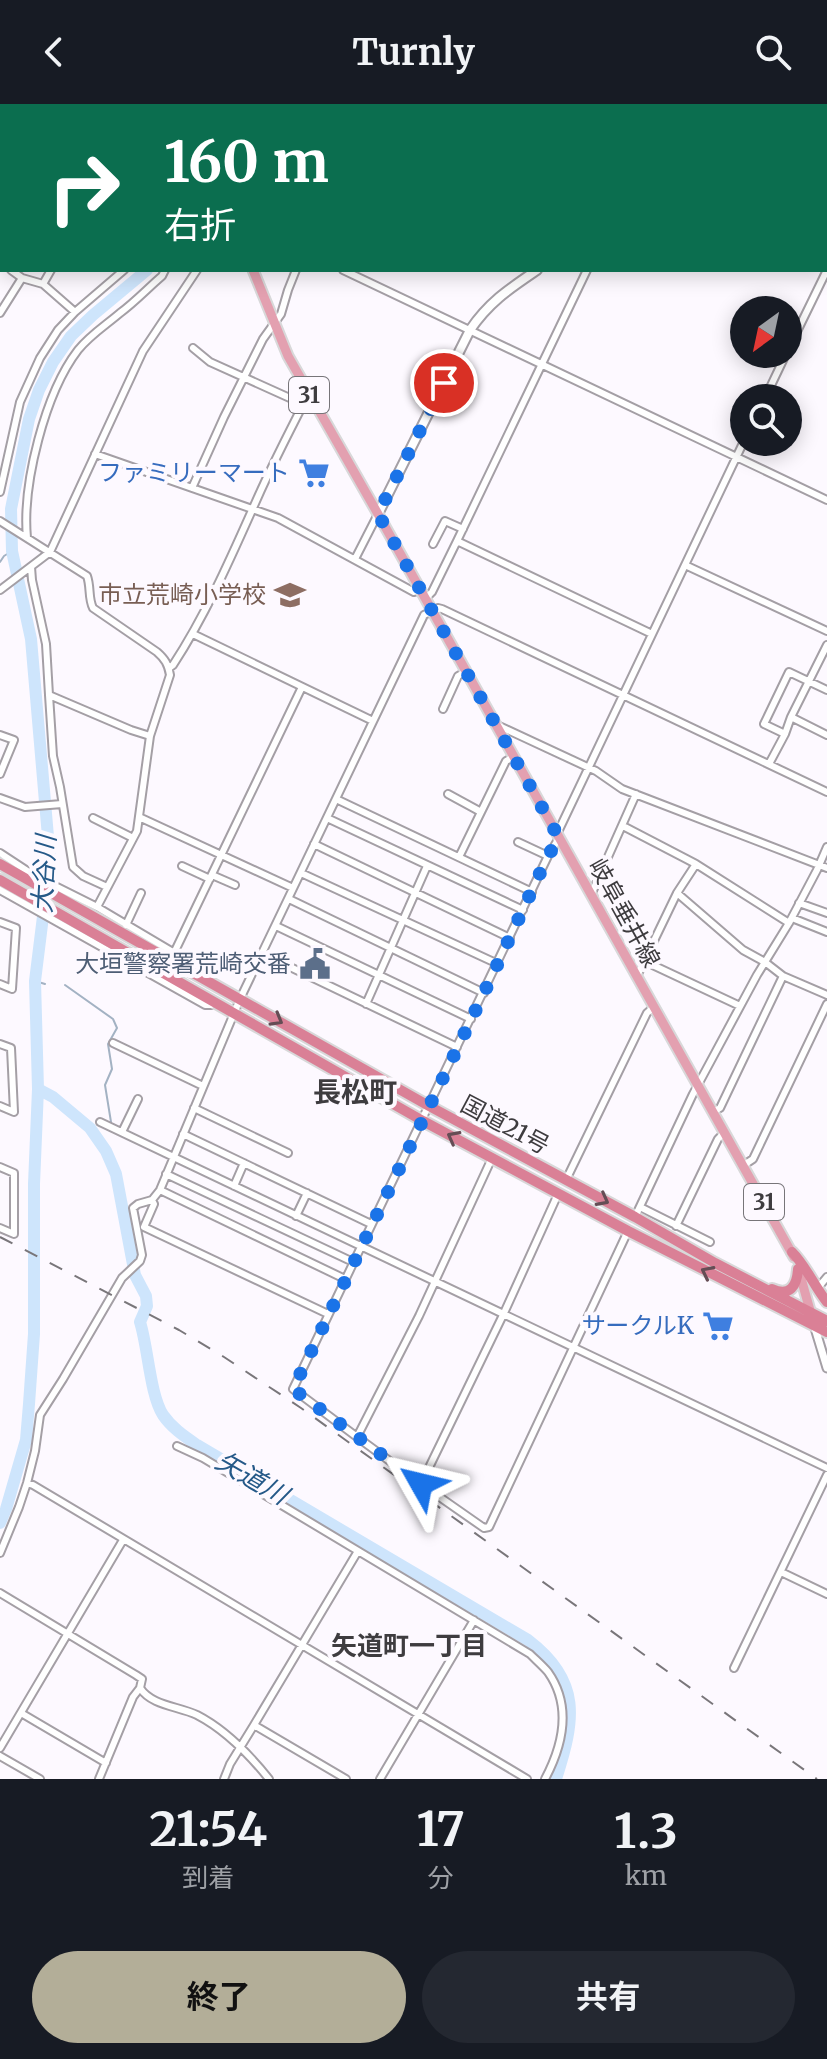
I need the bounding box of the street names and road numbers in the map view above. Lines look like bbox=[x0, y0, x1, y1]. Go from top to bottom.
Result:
road number: 31 bbox=[289, 377, 329, 413]
street label: 岐阜垂井線 bbox=[582, 853, 667, 973]
street label: 国道21号 bbox=[455, 1088, 555, 1161]
road number: 31 bbox=[744, 1184, 784, 1220]

